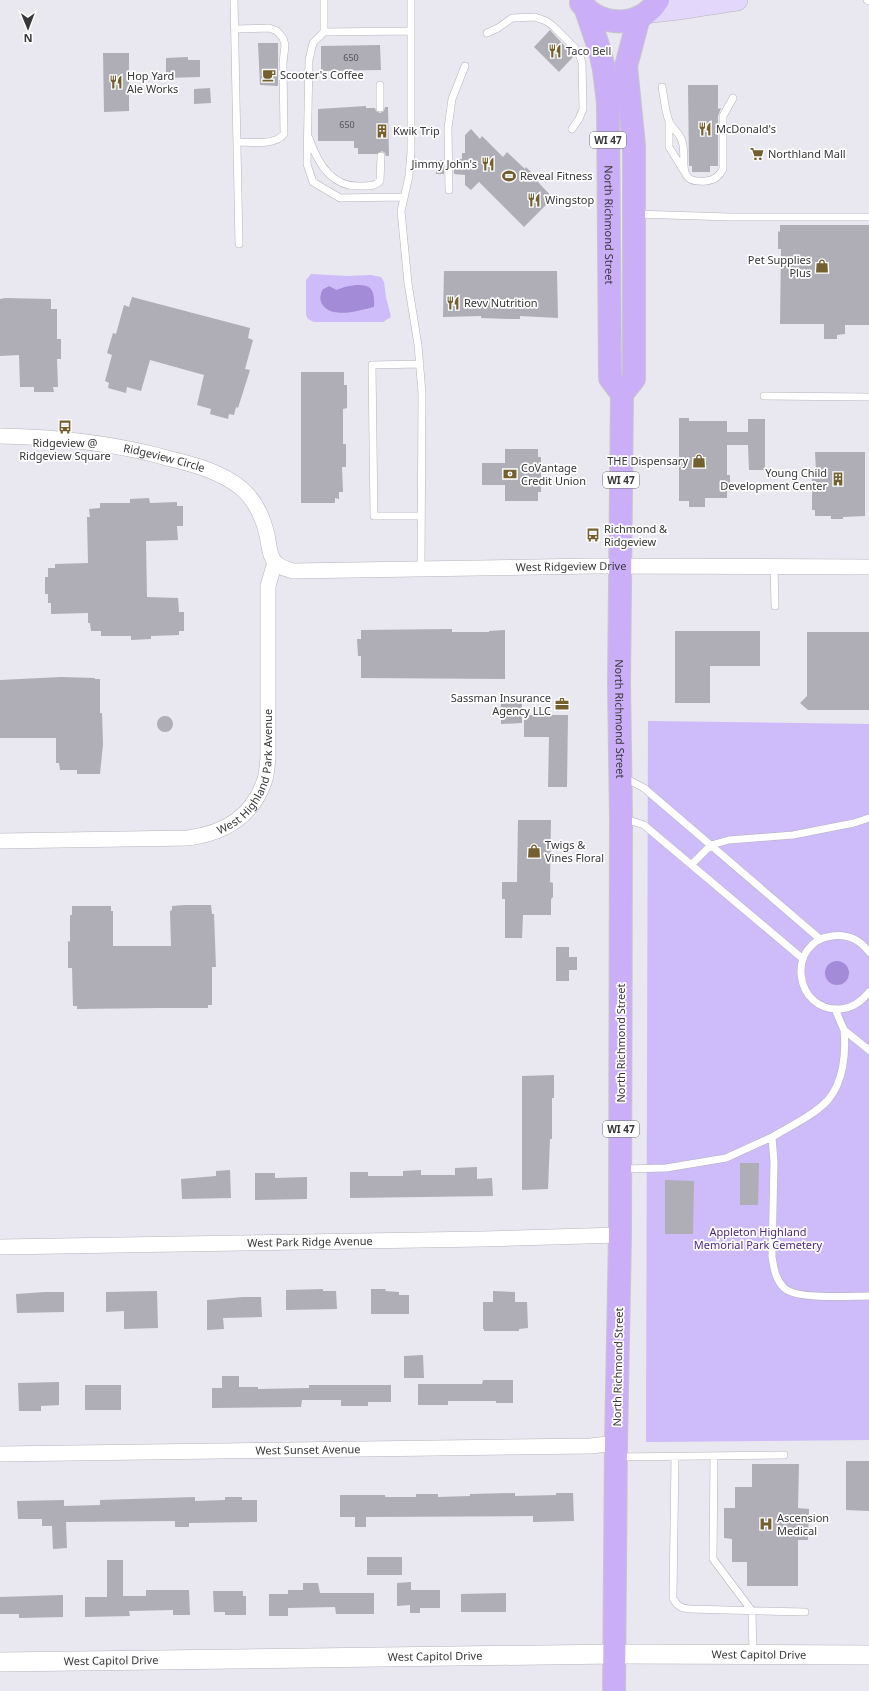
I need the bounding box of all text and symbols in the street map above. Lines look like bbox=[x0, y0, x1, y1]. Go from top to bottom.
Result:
north arrow bbox=[8, 8, 48, 48]
text: N bbox=[24, 31, 33, 46]
restaurant icon: Taco Bell bbox=[547, 43, 563, 59]
place label: Taco Bell bbox=[566, 43, 611, 58]
house number: 650 bbox=[343, 51, 359, 64]
cafe icon: Scooter's Coffee bbox=[261, 67, 277, 83]
place label: Scooter's Coffee bbox=[280, 67, 364, 82]
place label: Hop Yard Ale Works bbox=[127, 68, 178, 96]
restaurant icon: Hop Yard Ale Works bbox=[108, 74, 124, 90]
house number: 650 bbox=[339, 118, 355, 131]
restaurant icon: McDonald's bbox=[697, 121, 713, 137]
place label: McDonald's bbox=[716, 121, 776, 136]
building icon: Kwik Trip bbox=[374, 123, 390, 139]
place label: Kwik Trip bbox=[393, 123, 440, 138]
road number: WI 47 bbox=[590, 132, 626, 148]
supermarket icon: Northland Mall bbox=[749, 146, 765, 162]
place label: Northland Mall bbox=[768, 146, 846, 161]
place label: Jimmy John's bbox=[411, 156, 477, 171]
restaurant icon: Jimmy John's bbox=[480, 156, 496, 172]
street label: North Richmond Street bbox=[601, 165, 617, 285]
sports icon: Reveal Fitness bbox=[501, 168, 517, 184]
place label: Reveal Fitness bbox=[520, 168, 593, 183]
restaurant icon: Wingstop bbox=[526, 192, 542, 208]
place label: Wingstop bbox=[545, 192, 595, 207]
place label: Pet Supplies Plus bbox=[748, 252, 811, 280]
shop icon: Pet Supplies Plus bbox=[814, 258, 830, 274]
restaurant icon: Revv Nutrition bbox=[445, 295, 461, 311]
place label: Revv Nutrition bbox=[464, 295, 538, 310]
bus stop icon: Ridgeview @ Ridgeview Square bbox=[57, 419, 73, 435]
place label: Ridgeview @ Ridgeview Square bbox=[19, 435, 111, 463]
street label: Ridgeview Circle bbox=[122, 440, 207, 475]
place label: THE Dispensary bbox=[607, 453, 688, 468]
shop icon: THE Dispensary bbox=[691, 453, 707, 469]
place label: CoVantage Credit Union bbox=[521, 460, 586, 488]
place label: Young Child Development Center bbox=[720, 465, 827, 493]
bank icon: CoVantage Credit Union bbox=[502, 466, 518, 482]
building icon: Young Child Development Center bbox=[830, 471, 846, 487]
road number: WI 47 bbox=[603, 472, 639, 488]
place label: Richmond & Ridgeview bbox=[604, 521, 668, 549]
bus stop icon: Richmond & Ridgeview bbox=[585, 527, 601, 543]
street label: West Ridgeview Drive bbox=[516, 558, 626, 574]
street label: North Richmond Street bbox=[612, 659, 628, 779]
place label: Sassman Insurance Agency LLC bbox=[451, 690, 551, 718]
office icon: Sassman Insurance Agency LLC bbox=[554, 696, 570, 712]
street label: West Highland Park Avenue bbox=[214, 709, 275, 837]
place label: Twigs & Vines Floral bbox=[545, 837, 604, 865]
shop icon: Twigs & Vines Floral bbox=[526, 843, 542, 859]
street label: North Richmond Street bbox=[613, 983, 628, 1103]
road number: WI 47 bbox=[603, 1121, 639, 1137]
park label: Appleton Highland Memorial Park Cemetery bbox=[694, 1224, 823, 1252]
street label: West Park Ridge Avenue bbox=[247, 1233, 373, 1250]
street label: North Richmond Street bbox=[609, 1307, 626, 1427]
street label: West Sunset Avenue bbox=[255, 1441, 361, 1458]
place label: Ascension Medical bbox=[777, 1510, 829, 1538]
hospital icon: Ascension Medical bbox=[758, 1516, 774, 1532]
street label: West Capitol Drive bbox=[712, 1646, 806, 1662]
street label: West Capitol Drive bbox=[388, 1648, 482, 1664]
street label: West Capitol Drive bbox=[64, 1652, 158, 1668]

